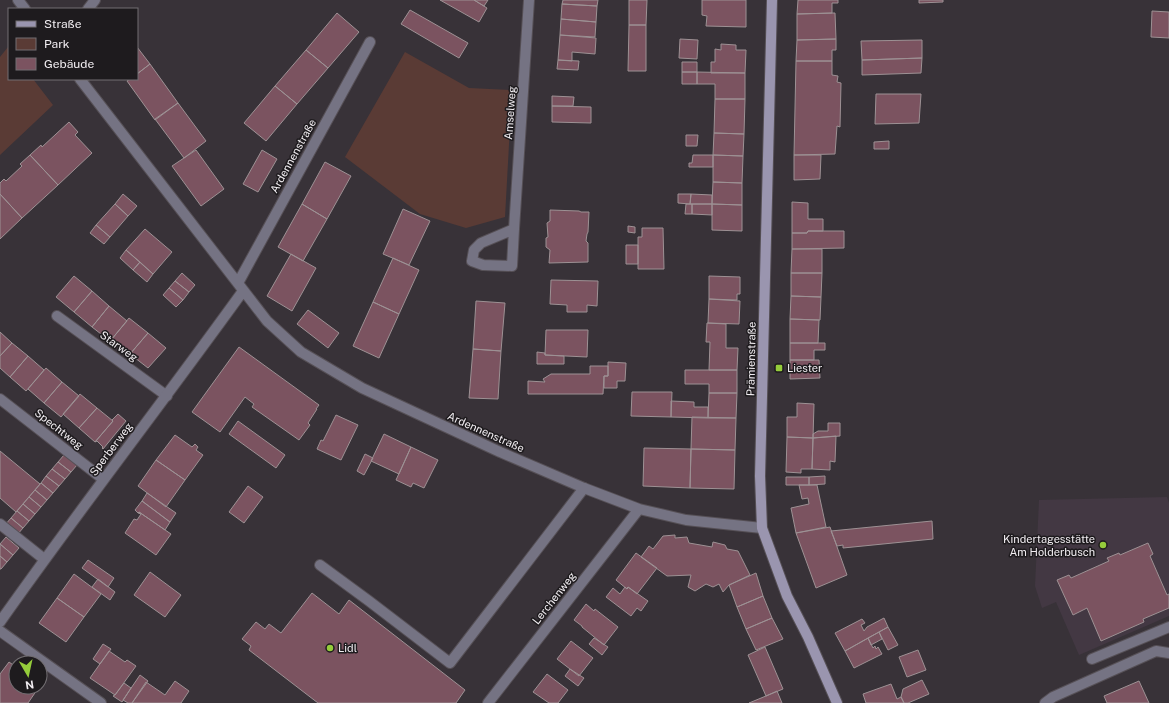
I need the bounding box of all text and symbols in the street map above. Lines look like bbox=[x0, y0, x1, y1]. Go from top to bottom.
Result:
legend bbox=[8, 8, 138, 80]
text: Straße bbox=[44, 17, 82, 31]
text: Park bbox=[44, 37, 70, 51]
text: Gebäude bbox=[44, 57, 94, 71]
street label: Amselweg bbox=[502, 86, 518, 140]
street label: Ardennenstraße bbox=[268, 117, 318, 195]
street label: Prämienstraße bbox=[744, 322, 758, 396]
street label: Starweg bbox=[98, 328, 140, 364]
place label: Liester bbox=[787, 362, 822, 374]
marker: Liester bbox=[774, 363, 784, 373]
street label: Spechtweg bbox=[32, 406, 86, 452]
street label: Ardennenstraße bbox=[446, 410, 526, 454]
street label: Sperberweg bbox=[87, 420, 135, 478]
place label: Kindertagesstätte Am Holderbusch bbox=[1003, 533, 1095, 558]
marker: Kindertagesstätte Am Holderbusch bbox=[1098, 540, 1108, 550]
street label: Lerchenweg bbox=[530, 569, 578, 626]
place label: Lidl bbox=[338, 642, 357, 654]
marker: Lidl bbox=[325, 643, 335, 653]
north arrow bbox=[8, 655, 48, 695]
text: N bbox=[24, 678, 35, 691]

